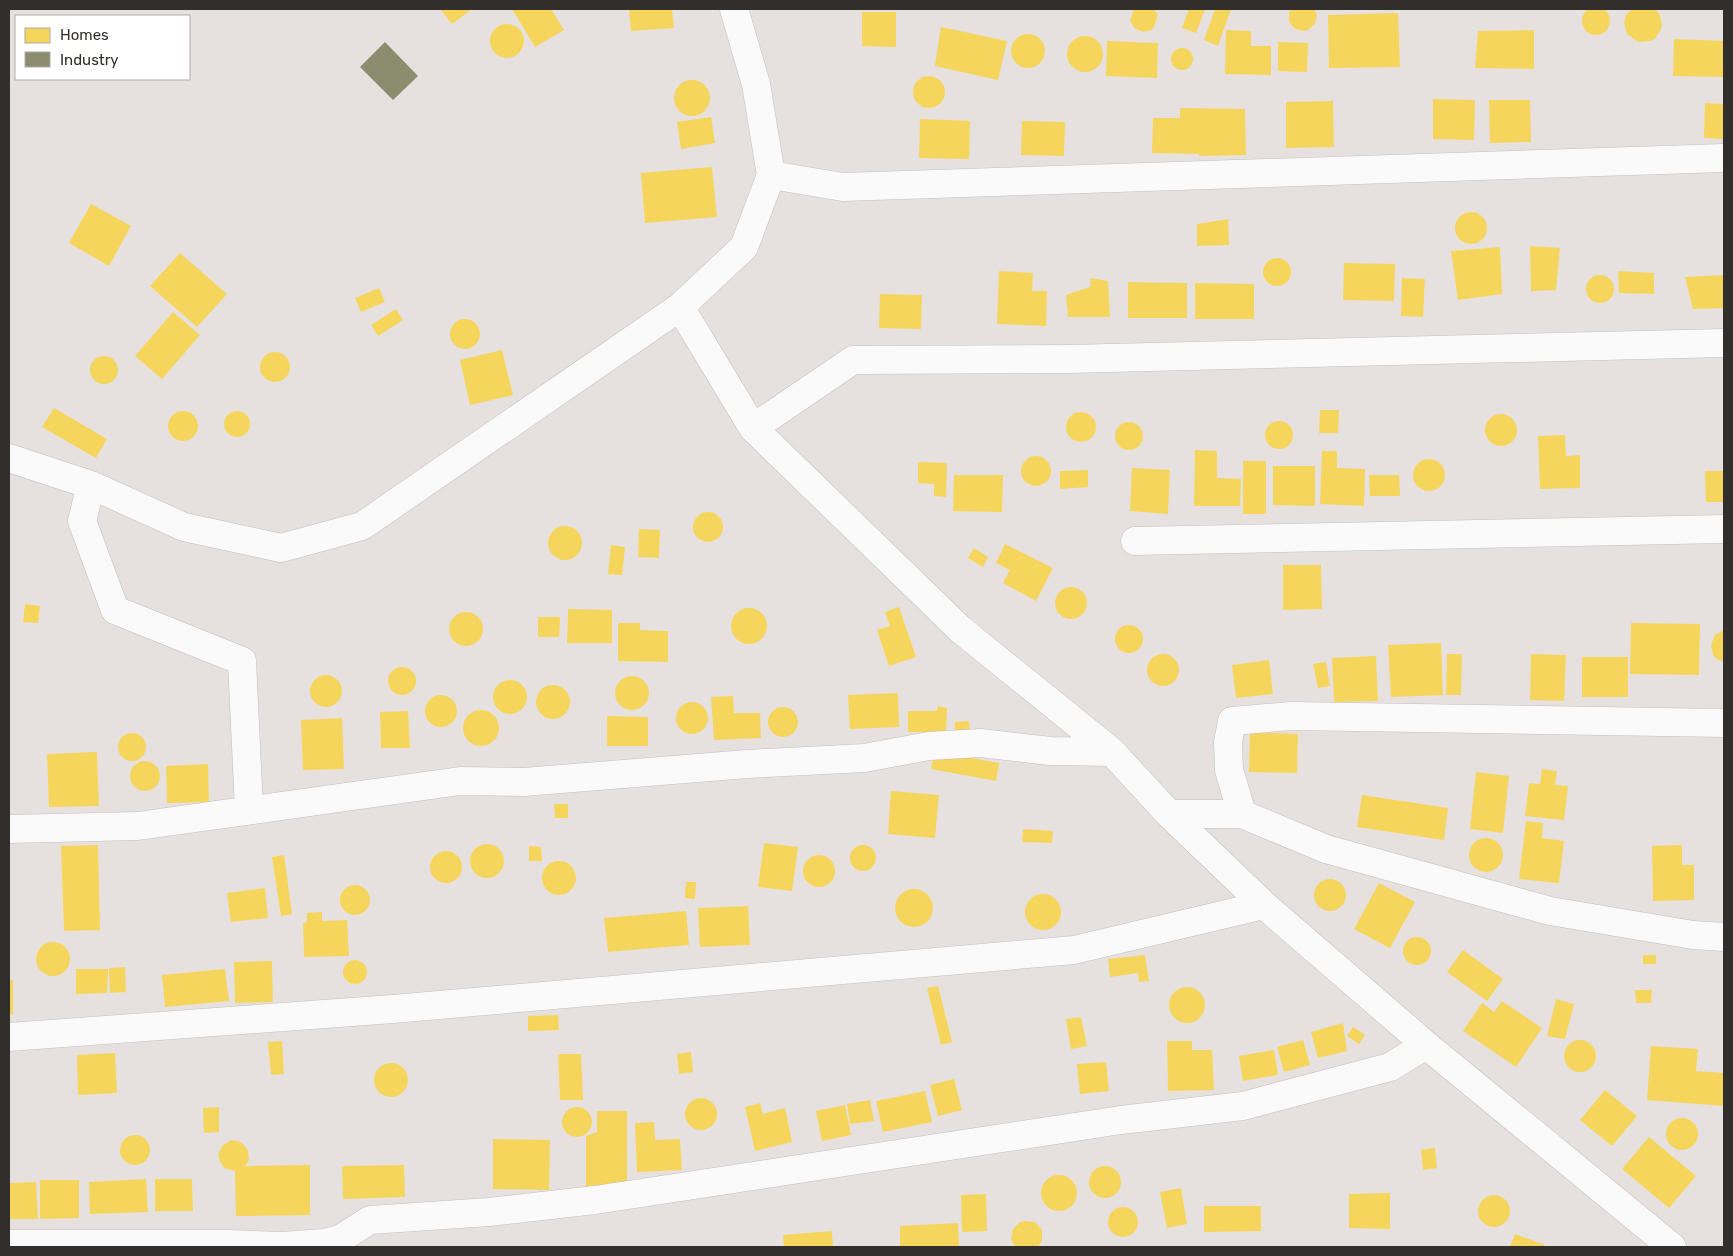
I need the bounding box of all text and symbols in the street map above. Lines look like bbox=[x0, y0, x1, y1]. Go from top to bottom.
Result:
legend bbox=[15, 15, 190, 80]
text: Homes bbox=[60, 26, 109, 44]
text: Industry bbox=[60, 51, 119, 69]

